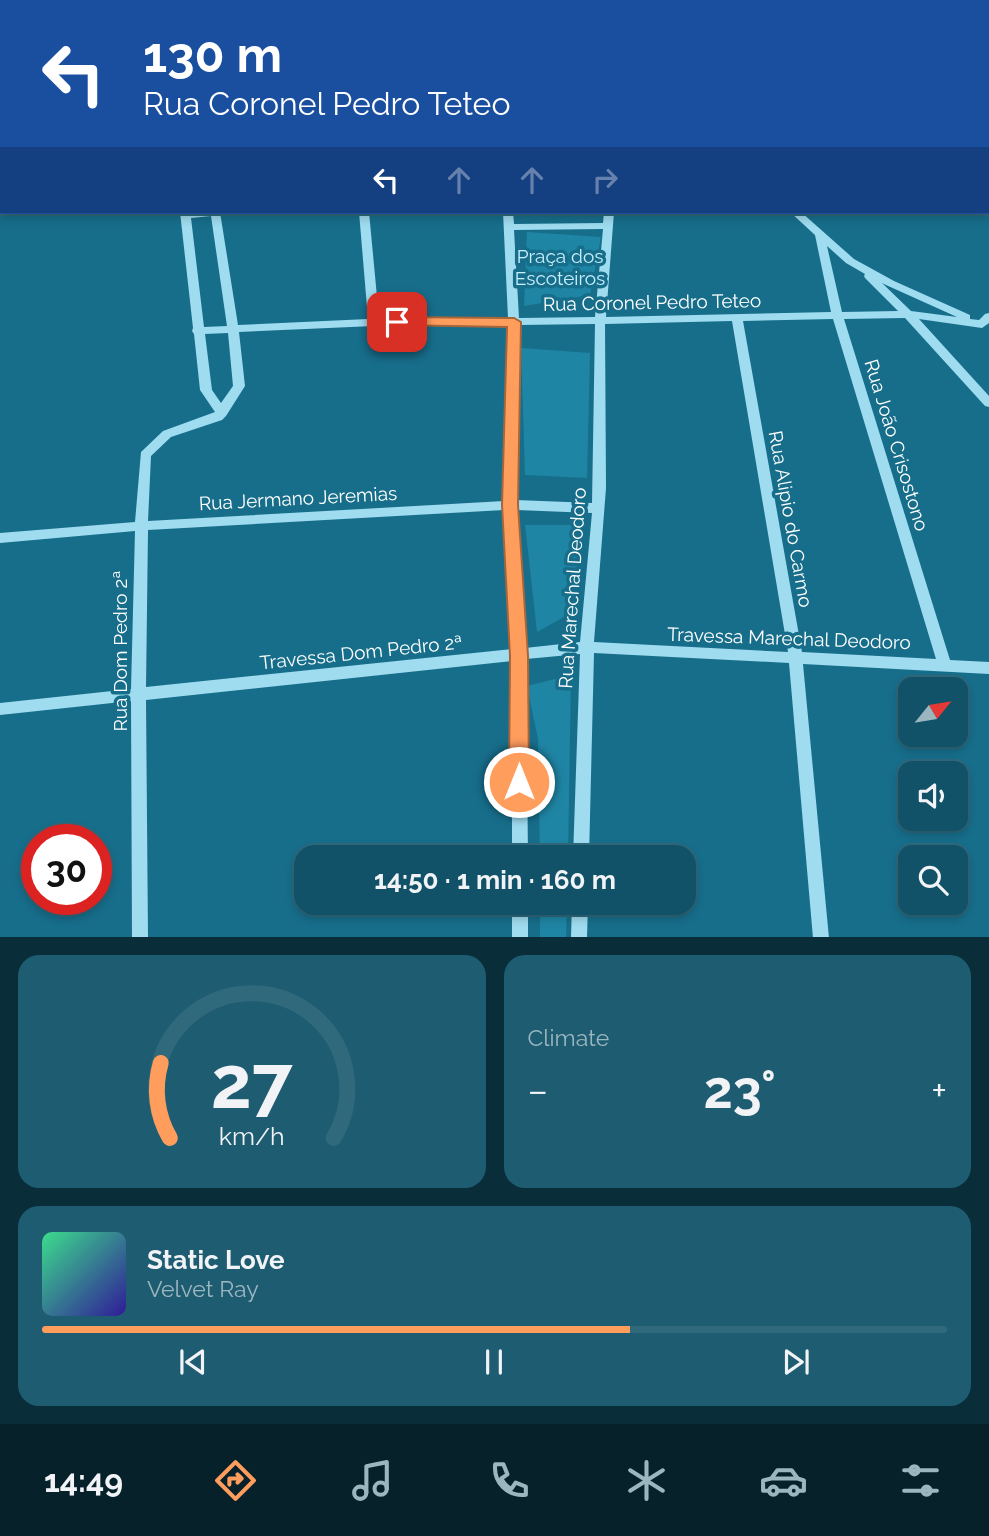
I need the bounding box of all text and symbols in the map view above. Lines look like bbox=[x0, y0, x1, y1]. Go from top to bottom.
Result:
text: 130 m bbox=[143, 26, 282, 83]
icon: left bbox=[28, 28, 119, 119]
text: Rua Coronel Pedro Teteo bbox=[143, 85, 510, 122]
icon: left bbox=[367, 161, 405, 199]
icon: ahead bbox=[440, 161, 478, 199]
icon: ahead bbox=[513, 161, 551, 199]
icon: right bbox=[586, 161, 624, 199]
park label: Praça dos Escoteiros bbox=[515, 245, 605, 289]
street label: Rua Coronel Pedro Teteo bbox=[543, 289, 761, 315]
pin bbox=[367, 292, 427, 352]
icon: arrive bbox=[378, 303, 416, 341]
street label: Rua João Crisostono bbox=[860, 356, 934, 534]
street label: Rua Alipio do Carmo bbox=[765, 429, 817, 609]
street label: Rua Jermano Jeremias bbox=[198, 482, 398, 514]
street label: Rua Marechal Deodoro bbox=[554, 487, 590, 689]
street label: Rua Dom Pedro 2ª bbox=[109, 570, 131, 732]
street label: Travessa Marechal Deodoro bbox=[667, 623, 911, 653]
street label: Travessa Dom Pedro 2ª bbox=[259, 630, 463, 674]
north arrow bbox=[898, 677, 968, 747]
map controls bbox=[898, 677, 968, 915]
position arrow bbox=[482, 745, 556, 819]
button: sound bbox=[898, 761, 968, 831]
speed limit sign: 30 bbox=[21, 824, 112, 915]
button: search bbox=[898, 845, 968, 915]
text: 14:50 · 1 min · 160 m bbox=[374, 865, 616, 895]
text: Climate bbox=[528, 1024, 609, 1051]
text: 27 bbox=[211, 1040, 293, 1125]
text: 23° bbox=[703, 1059, 776, 1120]
text: − bbox=[528, 1068, 548, 1113]
text: + bbox=[931, 1068, 947, 1113]
text: km/h bbox=[219, 1120, 285, 1150]
text: Static Love bbox=[147, 1245, 285, 1275]
text: Velvet Ray bbox=[147, 1275, 259, 1302]
icon: previous bbox=[174, 1343, 212, 1381]
icon: pause bbox=[475, 1343, 513, 1381]
icon: next bbox=[777, 1343, 815, 1381]
icon: directions bbox=[211, 1456, 260, 1505]
icon: music bbox=[348, 1456, 397, 1505]
icon: phone bbox=[485, 1456, 534, 1505]
icon: climate bbox=[622, 1456, 671, 1505]
icon: car bbox=[759, 1456, 808, 1505]
icon: filters bbox=[896, 1456, 945, 1505]
text: 14:49 bbox=[44, 1462, 123, 1499]

